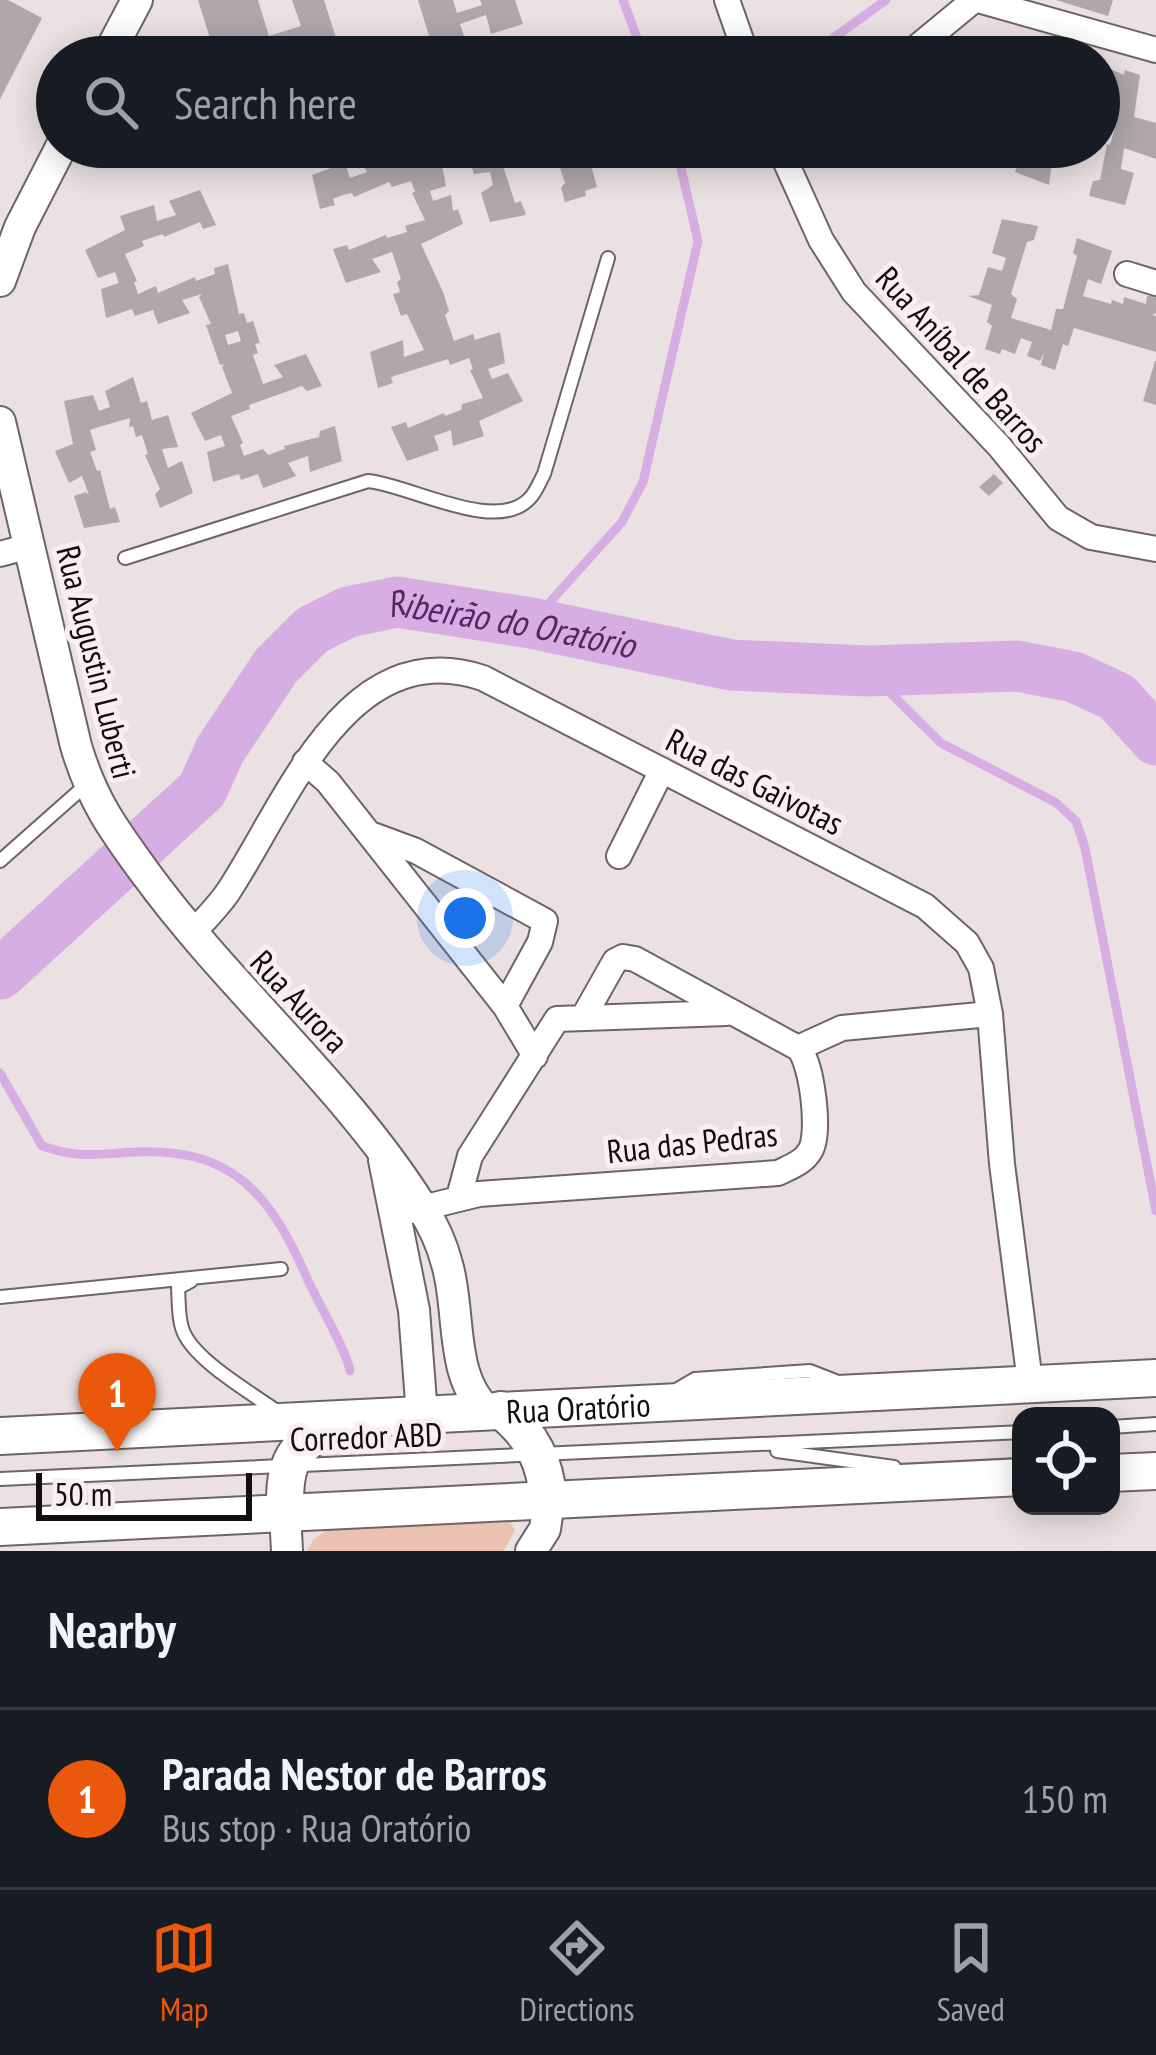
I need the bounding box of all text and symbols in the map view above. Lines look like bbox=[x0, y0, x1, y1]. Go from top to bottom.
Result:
search box bbox=[36, 36, 1120, 168]
icon: search bbox=[78, 69, 144, 135]
text: Search here bbox=[174, 73, 357, 131]
street label: Rua Aníbal de Barros bbox=[867, 257, 1057, 461]
street label: Rua Augustin Luberti bbox=[47, 541, 147, 783]
water label: Ribeirão do Oratório bbox=[382, 577, 642, 668]
street label: Rua das Gaivotas bbox=[659, 718, 851, 844]
your location bbox=[435, 888, 495, 948]
street label: Rua Aurora bbox=[242, 941, 358, 1061]
street label: Rua das Pedras bbox=[605, 1112, 779, 1172]
pin: 1 bbox=[78, 1353, 156, 1452]
street label: Rua Oratório bbox=[505, 1382, 651, 1432]
map controls bbox=[1012, 1407, 1120, 1515]
button: locate bbox=[1012, 1407, 1120, 1515]
street label: Corredor ABD bbox=[289, 1412, 443, 1460]
scale bar bbox=[36, 1467, 252, 1520]
text: 50 m bbox=[54, 1472, 112, 1515]
text: Nearby bbox=[48, 1596, 176, 1662]
text: Parada Nestor de Barros bbox=[162, 1744, 547, 1802]
text: 1 bbox=[78, 1773, 96, 1824]
text: 150 m bbox=[1022, 1773, 1108, 1824]
text: Bus stop · Rua Oratório bbox=[162, 1802, 471, 1853]
tab: Map bbox=[151, 1915, 217, 2030]
tab: Directions bbox=[520, 1915, 634, 2030]
tab: Saved bbox=[937, 1915, 1005, 2030]

